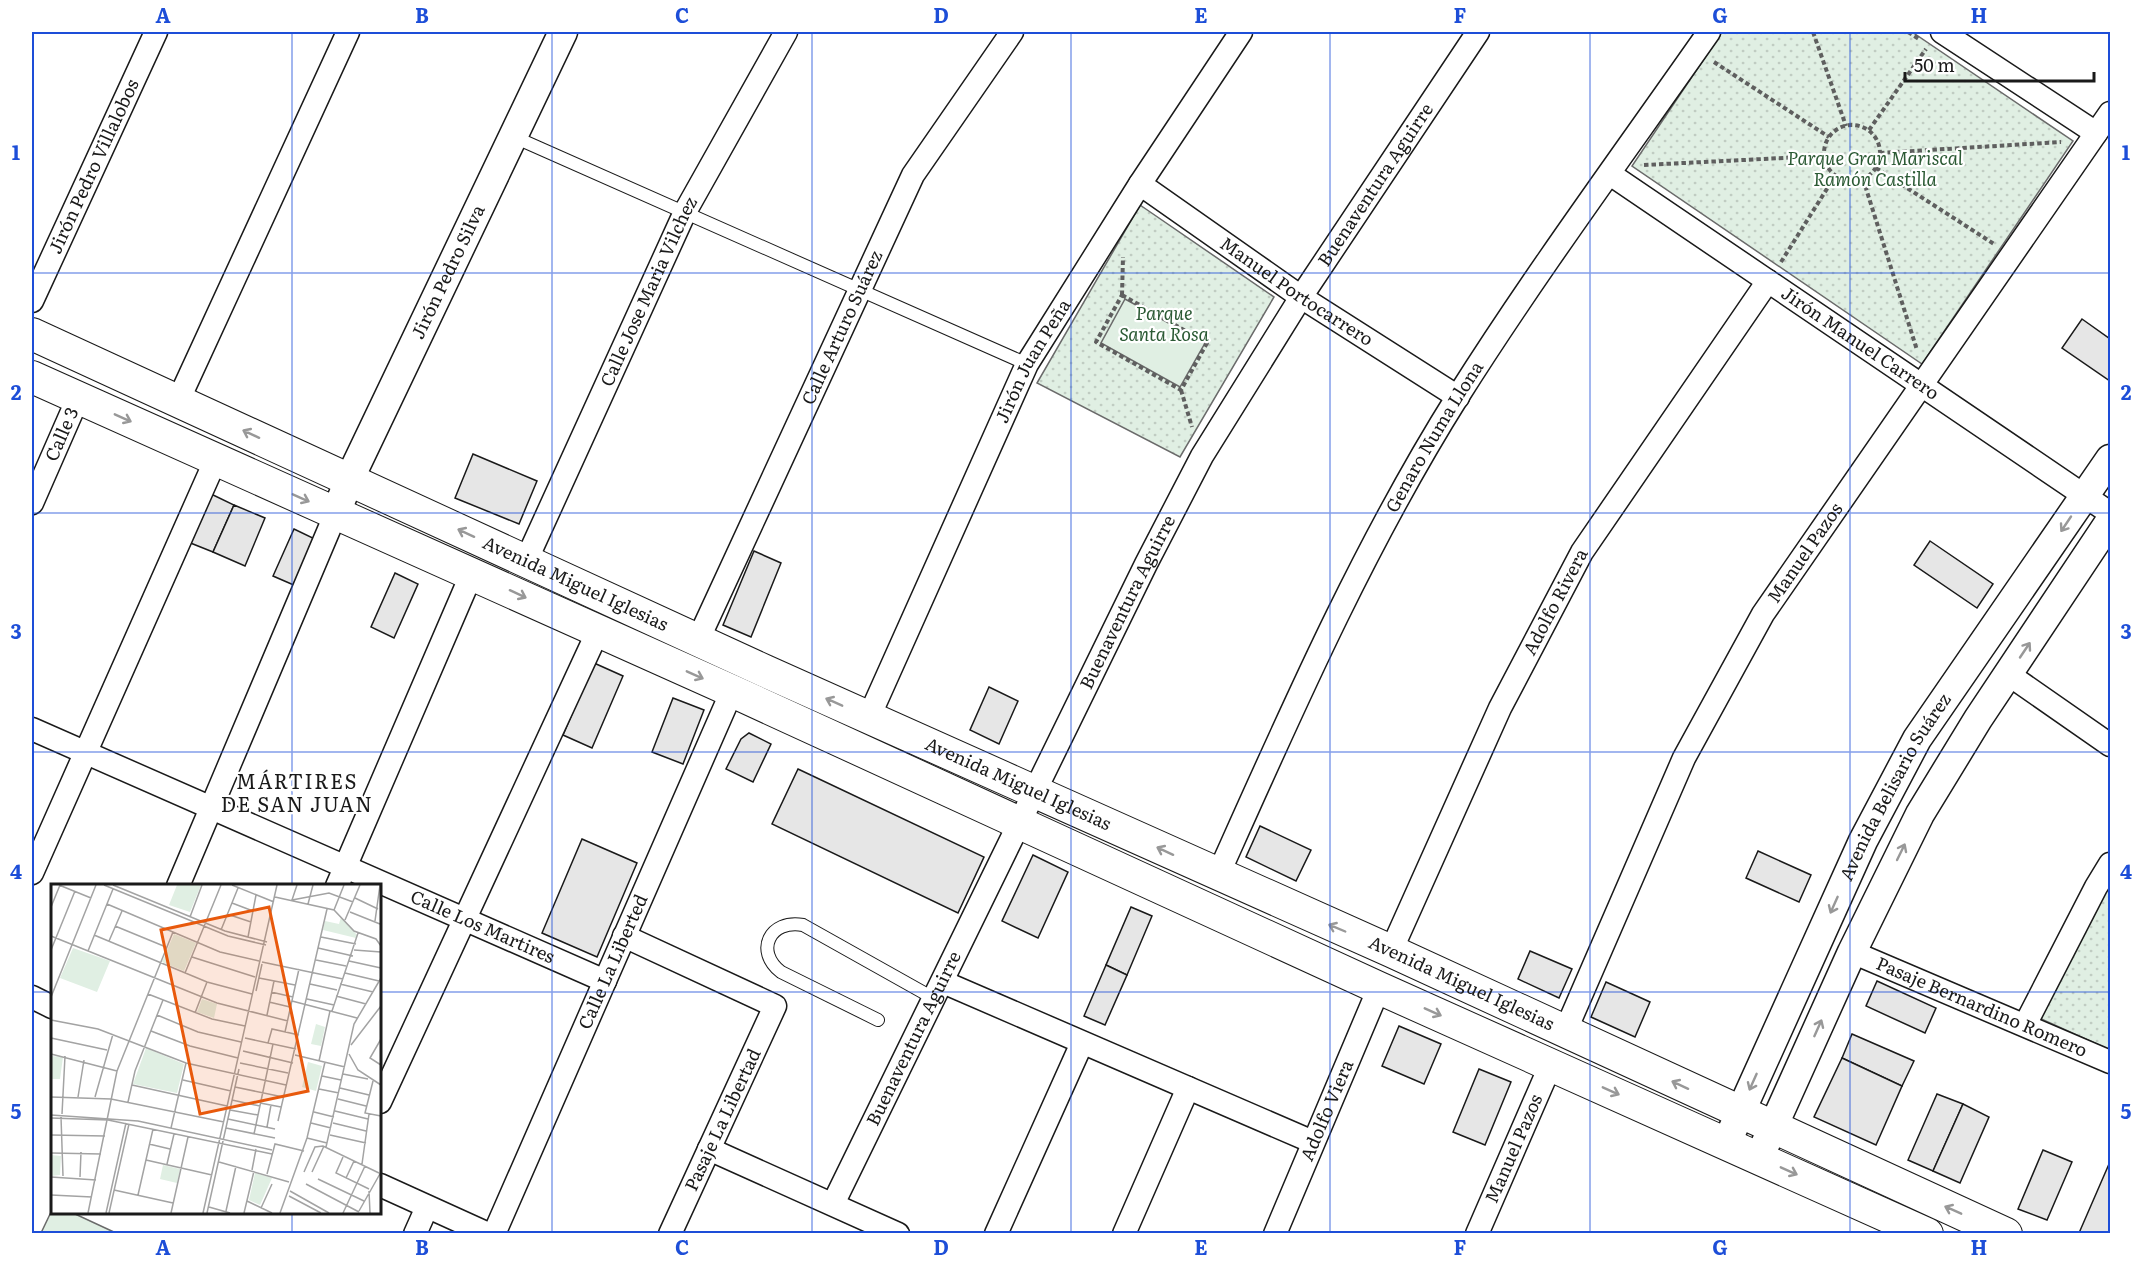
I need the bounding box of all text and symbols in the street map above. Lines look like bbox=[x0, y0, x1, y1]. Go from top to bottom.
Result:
text: A bbox=[155, 0, 171, 29]
text: B bbox=[415, 0, 429, 29]
text: C bbox=[675, 0, 689, 29]
text: D bbox=[933, 0, 949, 29]
text: E bbox=[1194, 0, 1208, 29]
text: F bbox=[1454, 0, 1467, 29]
text: G bbox=[1712, 0, 1728, 29]
text: H bbox=[1971, 0, 1987, 29]
scale bar bbox=[1905, 45, 2094, 83]
text: 50 m bbox=[1914, 51, 1955, 78]
street label: Jirón Pedro Villalobos bbox=[41, 74, 145, 258]
street label: Buenaventura Aguirre bbox=[1310, 97, 1439, 271]
text: 1 bbox=[12, 136, 20, 166]
text: 1 bbox=[2122, 136, 2130, 166]
park label: Parque Gran Mariscal Ramón Castilla bbox=[1787, 144, 1964, 192]
street label: Calle Jose Maria Vilchez bbox=[592, 191, 703, 390]
street label: Jirón Pedro Silva bbox=[403, 199, 491, 343]
street label: Manuel Portocarrero bbox=[1215, 229, 1379, 352]
street label: Calle Arturo Suárez bbox=[794, 245, 888, 409]
street label: Jirón Manuel Carrero bbox=[1776, 279, 1945, 406]
street label: Jirón Juan Peña bbox=[987, 293, 1077, 427]
park label: Parque Santa Rosa bbox=[1119, 299, 1209, 347]
street label: Genaro Numa Llona bbox=[1378, 355, 1489, 517]
text: 2 bbox=[11, 376, 22, 406]
text: 2 bbox=[2121, 376, 2132, 406]
street label: Calle 3 bbox=[37, 402, 84, 465]
one-way arrow bbox=[114, 413, 132, 424]
one-way arrow bbox=[242, 428, 260, 440]
one-way arrow bbox=[292, 492, 310, 504]
street label: Manuel Pazos bbox=[1760, 497, 1848, 608]
street label: Buenaventura Aguirre bbox=[1072, 510, 1181, 693]
one-way arrow bbox=[2060, 515, 2072, 532]
one-way arrow bbox=[457, 527, 475, 539]
street label: Avenida Miguel Iglesias bbox=[479, 528, 673, 637]
street label: Adolfo Rivera bbox=[1515, 543, 1594, 660]
one-way arrow bbox=[508, 589, 526, 601]
text: 3 bbox=[10, 615, 22, 645]
text: 3 bbox=[2120, 615, 2132, 645]
one-way arrow bbox=[2018, 641, 2031, 658]
one-way arrow bbox=[686, 669, 704, 681]
street label: Avenida Belisario Suárez bbox=[1832, 687, 1957, 885]
one-way arrow bbox=[826, 695, 844, 707]
street label: Avenida Miguel Iglesias bbox=[921, 729, 1116, 836]
district label: MÁRTIRES DE SAN JUAN bbox=[221, 765, 373, 818]
one-way arrow bbox=[1896, 843, 1908, 861]
one-way arrow bbox=[1157, 844, 1175, 856]
text: 4 bbox=[10, 855, 22, 885]
text: 4 bbox=[2120, 855, 2132, 885]
street label: Calle Los Martires bbox=[407, 882, 559, 969]
inset map bbox=[51, 884, 381, 1214]
street label: Calle La Liberted bbox=[570, 890, 653, 1033]
one-way arrow bbox=[1827, 895, 1839, 913]
one-way arrow bbox=[1328, 922, 1347, 933]
street label: Avenida Miguel Iglesias bbox=[1365, 928, 1559, 1036]
street label: Buenaventura Aguirre bbox=[858, 946, 967, 1130]
street label: Pasaje Bernardino Romero bbox=[1873, 949, 2092, 1063]
one-way arrow bbox=[1423, 1007, 1441, 1018]
one-way arrow bbox=[1812, 1019, 1824, 1037]
street label: Pasaje La Libertad bbox=[677, 1044, 767, 1195]
street label: Adolfo Viera bbox=[1292, 1055, 1359, 1165]
one-way arrow bbox=[1747, 1073, 1758, 1091]
one-way arrow bbox=[1672, 1079, 1690, 1090]
one-way arrow bbox=[1602, 1086, 1620, 1097]
street label: Manuel Pazos bbox=[1477, 1089, 1548, 1207]
text: 5 bbox=[11, 1095, 22, 1125]
text: 5 bbox=[2121, 1095, 2132, 1125]
one-way arrow bbox=[1779, 1166, 1797, 1177]
one-way arrow bbox=[1945, 1203, 1963, 1215]
text: A bbox=[155, 1231, 171, 1261]
text: B bbox=[415, 1231, 429, 1261]
text: C bbox=[675, 1231, 689, 1261]
text: D bbox=[933, 1231, 949, 1261]
text: E bbox=[1194, 1231, 1208, 1261]
text: F bbox=[1454, 1231, 1467, 1261]
text: G bbox=[1712, 1231, 1728, 1261]
text: H bbox=[1971, 1231, 1987, 1261]

